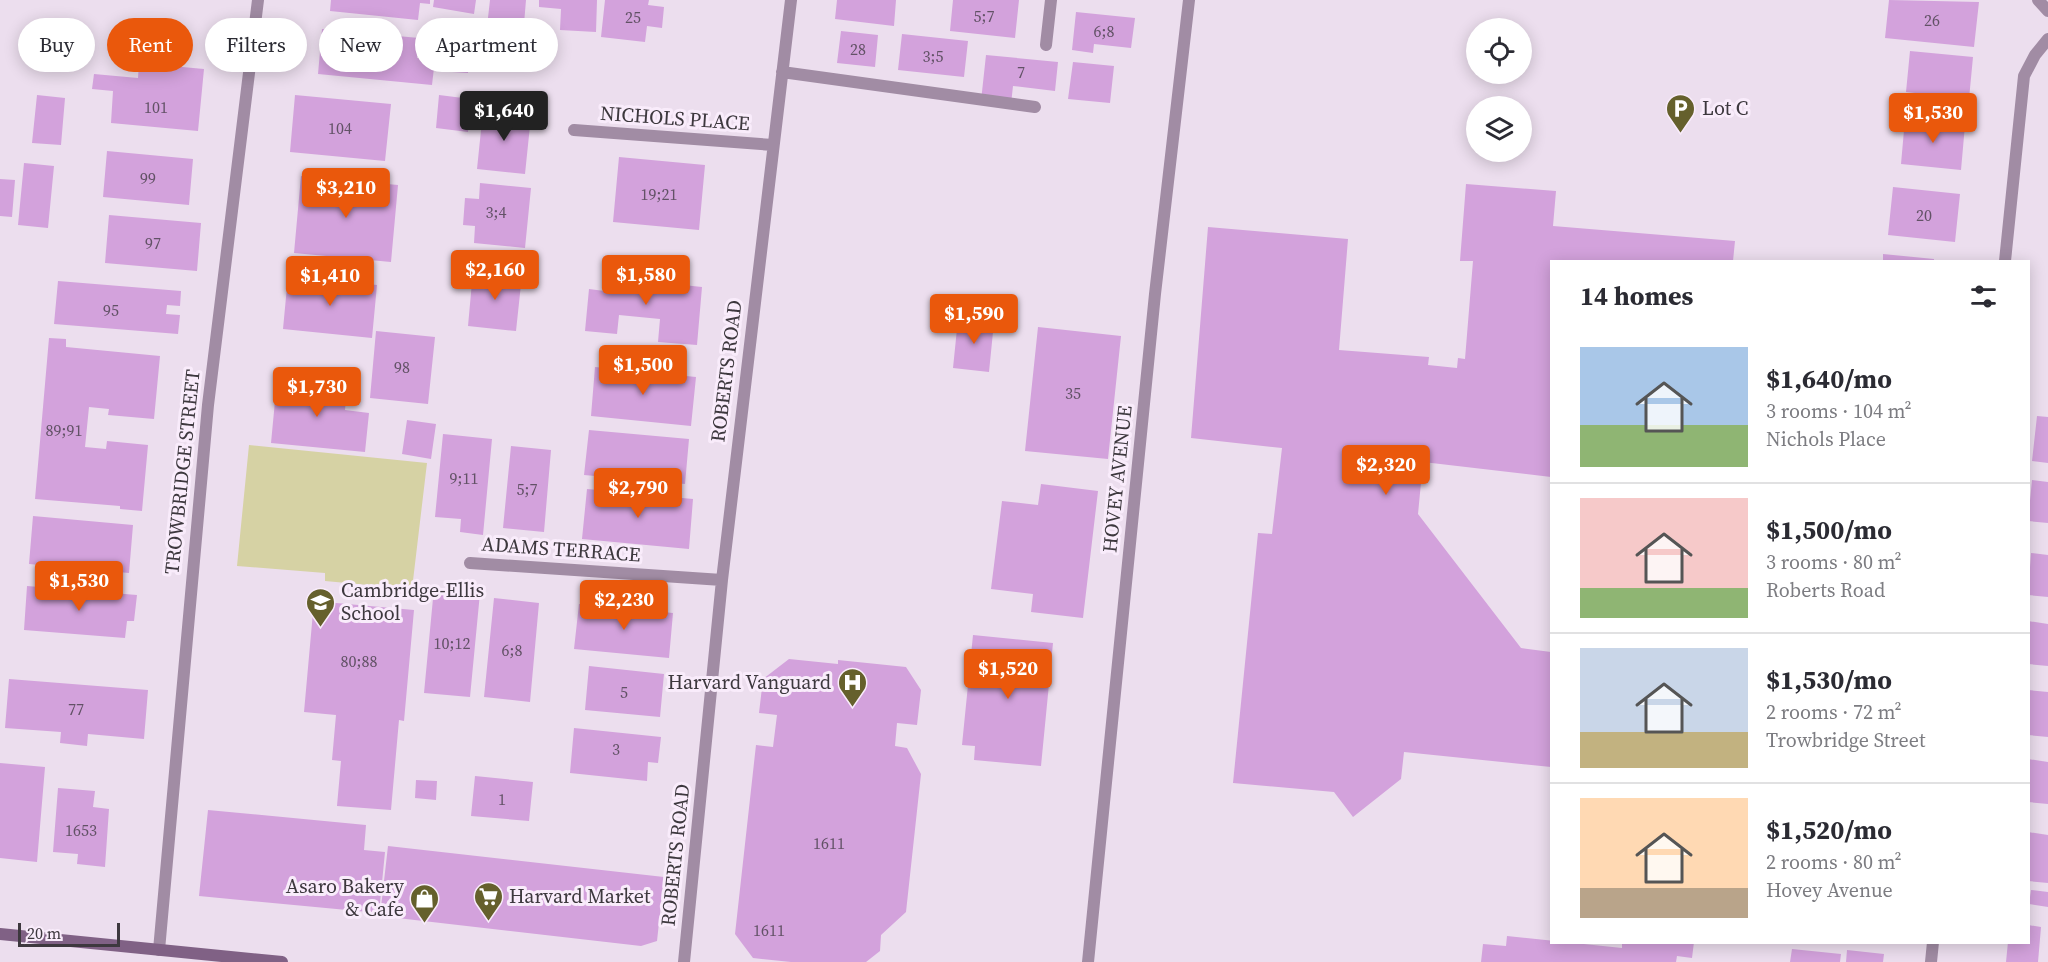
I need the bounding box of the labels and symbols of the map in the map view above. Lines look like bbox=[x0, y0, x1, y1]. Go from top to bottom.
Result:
house number: 5;7 bbox=[974, 5, 994, 27]
house number: 25 bbox=[625, 6, 641, 28]
house number: 26 bbox=[1924, 9, 1940, 31]
house number: 6;8 bbox=[1094, 20, 1114, 42]
house number: 28 bbox=[850, 38, 866, 60]
house number: 3;5 bbox=[923, 45, 943, 67]
house number: 7 bbox=[1017, 61, 1025, 83]
pin: $1,640 bbox=[455, 91, 553, 142]
parking icon: Lot C bbox=[1665, 92, 1697, 134]
pin: $1,530 bbox=[1884, 93, 1982, 144]
place label: Lot C bbox=[1702, 94, 1748, 122]
house number: 101 bbox=[144, 96, 168, 118]
street label: NICHOLS PLACE bbox=[599, 99, 751, 137]
house number: 104 bbox=[328, 117, 352, 139]
house number: 99 bbox=[140, 167, 156, 189]
pin: $3,210 bbox=[297, 168, 395, 219]
house number: 19;21 bbox=[641, 183, 677, 205]
house number: 3;4 bbox=[486, 201, 506, 223]
house number: 20 bbox=[1916, 204, 1932, 226]
house number: 97 bbox=[145, 232, 161, 254]
pin: $2,160 bbox=[446, 250, 544, 301]
pin: $1,580 bbox=[597, 255, 695, 306]
pin: $1,410 bbox=[281, 256, 379, 307]
pin: $1,590 bbox=[925, 294, 1023, 345]
street label: ROBERTS ROAD bbox=[703, 298, 749, 444]
house number: 95 bbox=[103, 299, 119, 321]
pin: $1,500 bbox=[594, 345, 692, 396]
house number: 98 bbox=[394, 356, 410, 378]
pin: $1,730 bbox=[268, 367, 366, 418]
street label: TROWBRIDGE STREET bbox=[157, 368, 207, 576]
house number: 35 bbox=[1065, 382, 1081, 404]
street label: HOVEY AVENUE bbox=[1095, 404, 1139, 554]
house number: 89;91 bbox=[46, 419, 82, 441]
pin: $2,320 bbox=[1337, 445, 1435, 496]
house number: 9;11 bbox=[450, 467, 478, 489]
pin: $2,790 bbox=[589, 468, 687, 519]
house number: 5;7 bbox=[517, 478, 537, 500]
street label: ADAMS TERRACE bbox=[481, 529, 641, 569]
pin: $1,530 bbox=[30, 561, 128, 612]
place label: Cambridge-Ellis School bbox=[341, 576, 484, 627]
pin: $2,230 bbox=[575, 580, 673, 631]
school or university icon: Cambridge-Ellis School bbox=[304, 586, 336, 628]
house number: 10;12 bbox=[434, 632, 470, 654]
house number: 6;8 bbox=[502, 639, 522, 661]
pin: $1,520 bbox=[959, 649, 1057, 700]
house number: 80;88 bbox=[341, 650, 377, 672]
hospital icon: Harvard Vanguard bbox=[836, 666, 868, 708]
place label: Harvard Vanguard bbox=[668, 668, 832, 696]
house number: 5 bbox=[620, 681, 628, 703]
house number: 77 bbox=[68, 698, 84, 720]
house number: 3 bbox=[612, 738, 620, 760]
street label: ROBERTS ROAD bbox=[654, 782, 696, 928]
house number: 1 bbox=[498, 788, 506, 810]
house number: 1653 bbox=[65, 819, 97, 841]
house number: 1611 bbox=[813, 832, 845, 854]
place label: Asaro Bakery & Cafe bbox=[286, 872, 405, 923]
supermarket icon: Harvard Market bbox=[472, 880, 504, 922]
shop icon: Asaro Bakery & Cafe bbox=[409, 882, 441, 924]
place label: Harvard Market bbox=[509, 882, 651, 910]
house number: 1611 bbox=[753, 919, 785, 941]
scale bar bbox=[18, 920, 120, 948]

